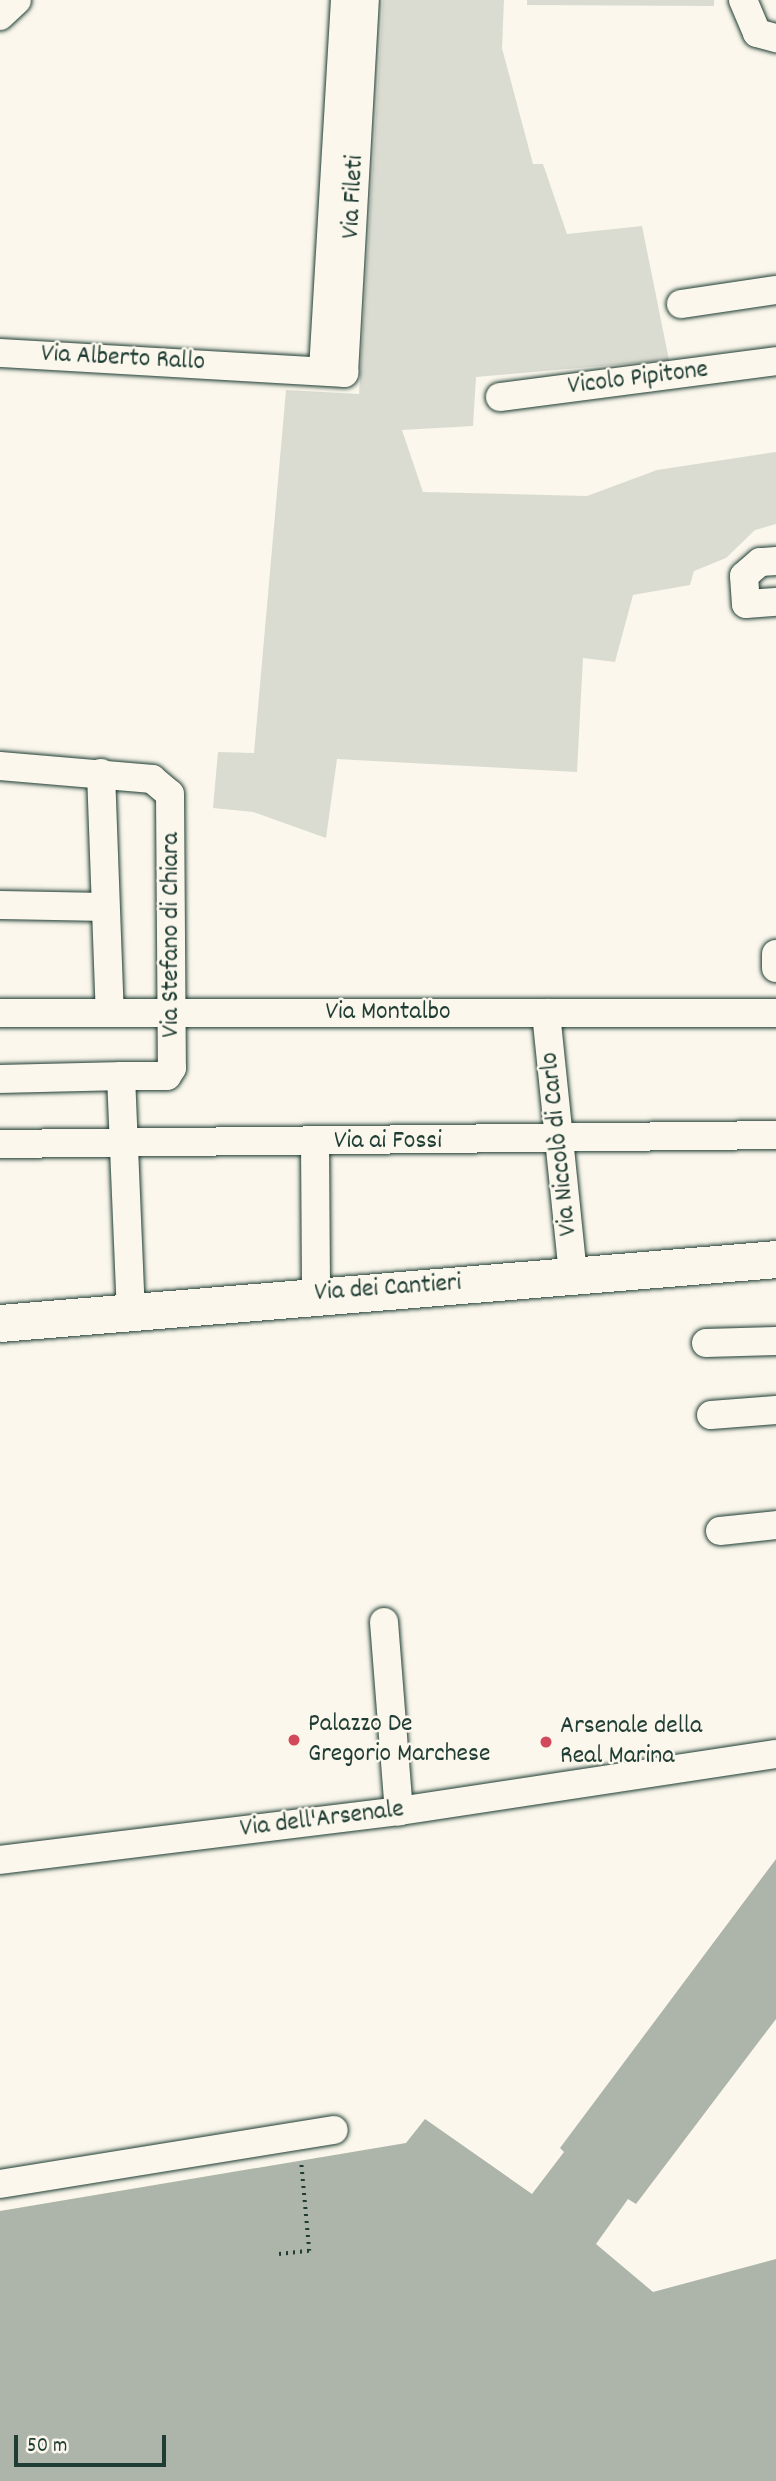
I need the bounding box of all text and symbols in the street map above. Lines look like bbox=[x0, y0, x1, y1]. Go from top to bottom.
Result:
street label: Via Fileti bbox=[336, 154, 372, 240]
street label: Via Alberto Rallo bbox=[40, 339, 206, 379]
street label: Vicolo Pipitone bbox=[566, 355, 710, 403]
street label: Via Stefano di Chiara bbox=[156, 832, 188, 1038]
street label: Via Montalbo bbox=[325, 997, 451, 1029]
street label: Via Niccolò di Carlo bbox=[535, 1051, 585, 1237]
street label: Via ai Fossi bbox=[334, 1126, 442, 1158]
street label: Via dei Cantieri bbox=[314, 1268, 462, 1310]
place label: Palazzo De Gregorio Marchese bbox=[308, 1709, 490, 1770]
place label: Arsenale della Real Marina bbox=[560, 1711, 702, 1772]
marker: Palazzo De Gregorio Marchese bbox=[286, 1732, 302, 1748]
marker: Arsenale della Real Marina bbox=[538, 1734, 554, 1750]
street label: Via dell'Arsenale bbox=[238, 1794, 406, 1846]
scale bar bbox=[18, 2422, 170, 2466]
text: 50 m bbox=[27, 2432, 67, 2462]

